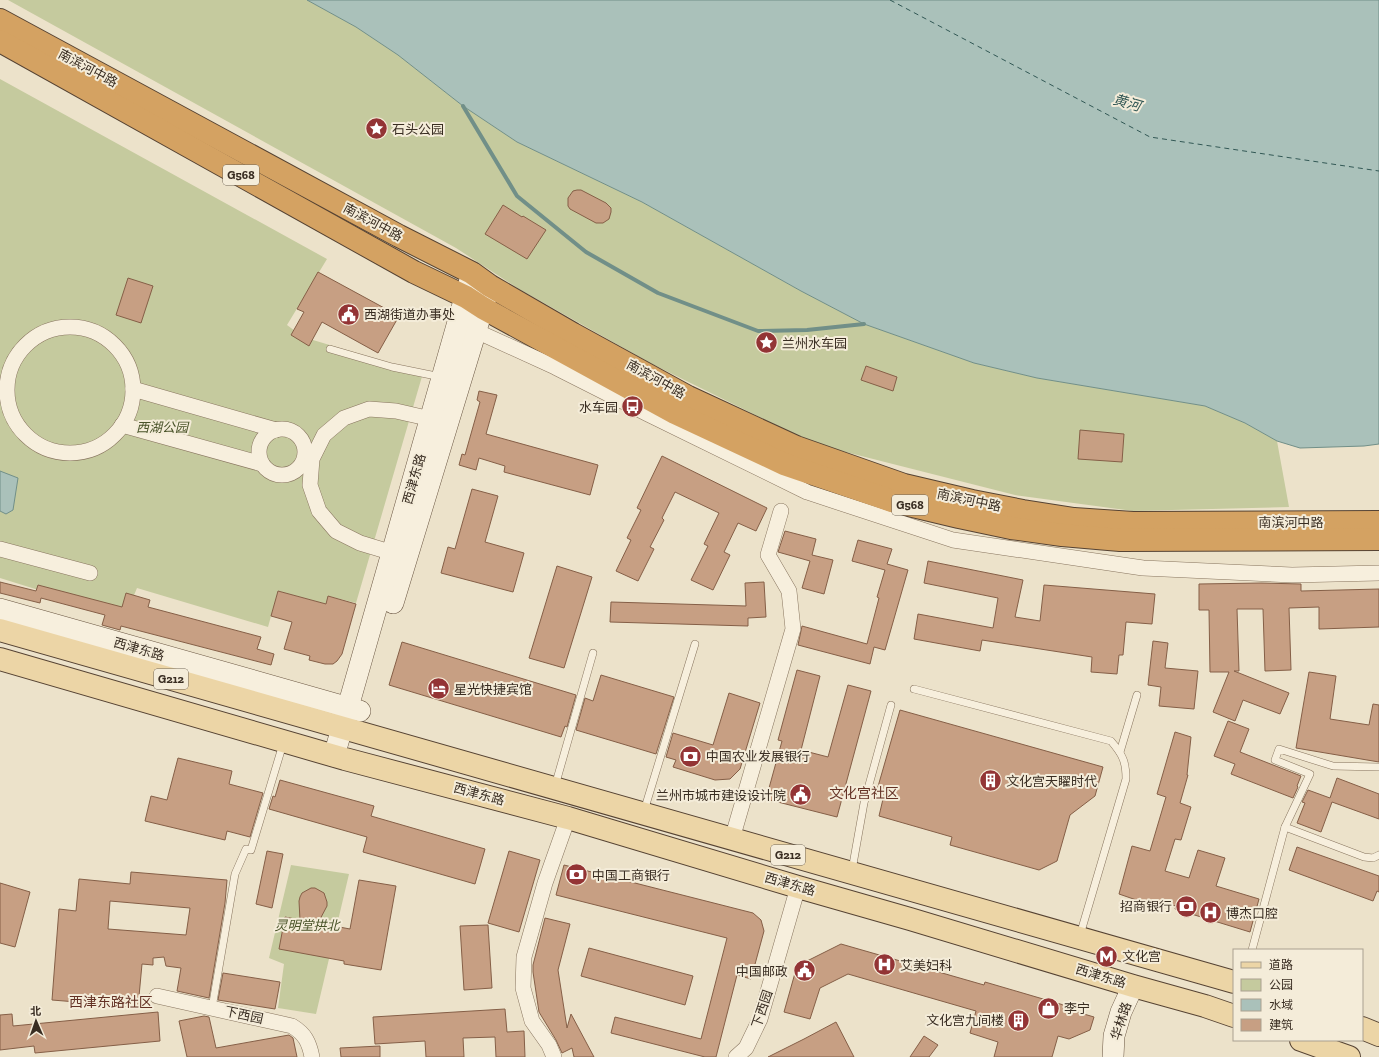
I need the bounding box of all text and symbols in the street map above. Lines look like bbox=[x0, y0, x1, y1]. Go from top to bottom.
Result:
street label: 南滨河中路 bbox=[56, 46, 120, 90]
water label: 黄河 bbox=[1111, 91, 1146, 116]
place icon: 石头公园 bbox=[363, 116, 389, 142]
place label: 石头公园 bbox=[392, 122, 444, 137]
road number: G568 bbox=[223, 165, 259, 185]
street label: 南滨河中路 bbox=[341, 200, 405, 244]
public building icon: 西湖街道办事处 bbox=[336, 301, 362, 327]
place label: 西湖街道办事处 bbox=[364, 307, 455, 322]
place icon: 兰州水车园 bbox=[754, 330, 780, 356]
place label: 兰州水车园 bbox=[782, 336, 847, 351]
street label: 南滨河中路 bbox=[624, 357, 688, 401]
bus stop icon: 水车园 bbox=[620, 394, 646, 420]
place label: 水车园 bbox=[579, 400, 618, 415]
park label: 西湖公园 bbox=[136, 420, 190, 435]
street label: 西津东路 bbox=[400, 452, 428, 506]
street label: 南滨河中路 bbox=[936, 486, 1002, 514]
road number: G568 bbox=[892, 495, 928, 515]
street label: 南滨河中路 bbox=[1258, 515, 1324, 530]
street label: 西津东路 bbox=[112, 635, 166, 663]
road number: G212 bbox=[154, 669, 188, 689]
hotel icon: 星光快捷宾馆 bbox=[425, 676, 451, 702]
place label: 星光快捷宾馆 bbox=[454, 682, 532, 697]
bank icon: 中国农业发展银行 bbox=[678, 743, 704, 769]
place label: 中国农业发展银行 bbox=[706, 749, 810, 764]
building icon: 文化宫天矅时代 bbox=[977, 768, 1003, 794]
place label: 文化宫天矅时代 bbox=[1006, 774, 1097, 789]
street label: 西津东路 bbox=[452, 780, 506, 808]
public building icon: 兰州市城市建设设计院 bbox=[788, 782, 814, 808]
district label: 文化宫社区 bbox=[829, 785, 899, 802]
place label: 兰州市城市建设设计院 bbox=[656, 788, 786, 803]
road number: G212 bbox=[771, 845, 805, 865]
bank icon: 中国工商银行 bbox=[564, 862, 590, 888]
place label: 中国工商银行 bbox=[592, 868, 670, 883]
street label: 西津东路 bbox=[763, 870, 817, 898]
bank icon: 招商银行 bbox=[1174, 893, 1200, 919]
place label: 招商银行 bbox=[1120, 899, 1172, 914]
hospital icon: 博杰口腔 bbox=[1197, 900, 1223, 926]
place label: 博杰口腔 bbox=[1226, 906, 1278, 921]
park label: 灵明堂拱北 bbox=[274, 918, 341, 933]
metro station icon: 文化宫 bbox=[1093, 943, 1119, 969]
place label: 文化宫 bbox=[1122, 949, 1161, 964]
legend bbox=[1233, 949, 1363, 1041]
hospital icon: 艾美妇科 bbox=[871, 952, 897, 978]
public building icon: 中国邮政 bbox=[791, 958, 817, 984]
place label: 艾美妇科 bbox=[900, 958, 952, 973]
text: 道路 bbox=[1269, 958, 1293, 972]
street label: 西津东路 bbox=[1074, 961, 1128, 991]
place label: 中国邮政 bbox=[736, 964, 788, 979]
text: 公园 bbox=[1269, 978, 1293, 992]
street label: 下西园 bbox=[749, 988, 775, 1030]
district label: 西津东路社区 bbox=[69, 994, 153, 1011]
shop icon: 李宁 bbox=[1035, 995, 1061, 1021]
text: 水域 bbox=[1269, 998, 1293, 1012]
street label: 华林路 bbox=[1108, 1000, 1134, 1042]
north arrow bbox=[16, 1001, 56, 1041]
place label: 李宁 bbox=[1064, 1001, 1090, 1016]
street label: 下西园 bbox=[223, 1004, 265, 1026]
text: 北 bbox=[30, 1005, 41, 1018]
building icon: 文化宫九间楼 bbox=[1006, 1007, 1032, 1033]
place label: 文化宫九间楼 bbox=[926, 1013, 1004, 1028]
text: 建筑 bbox=[1269, 1018, 1293, 1032]

